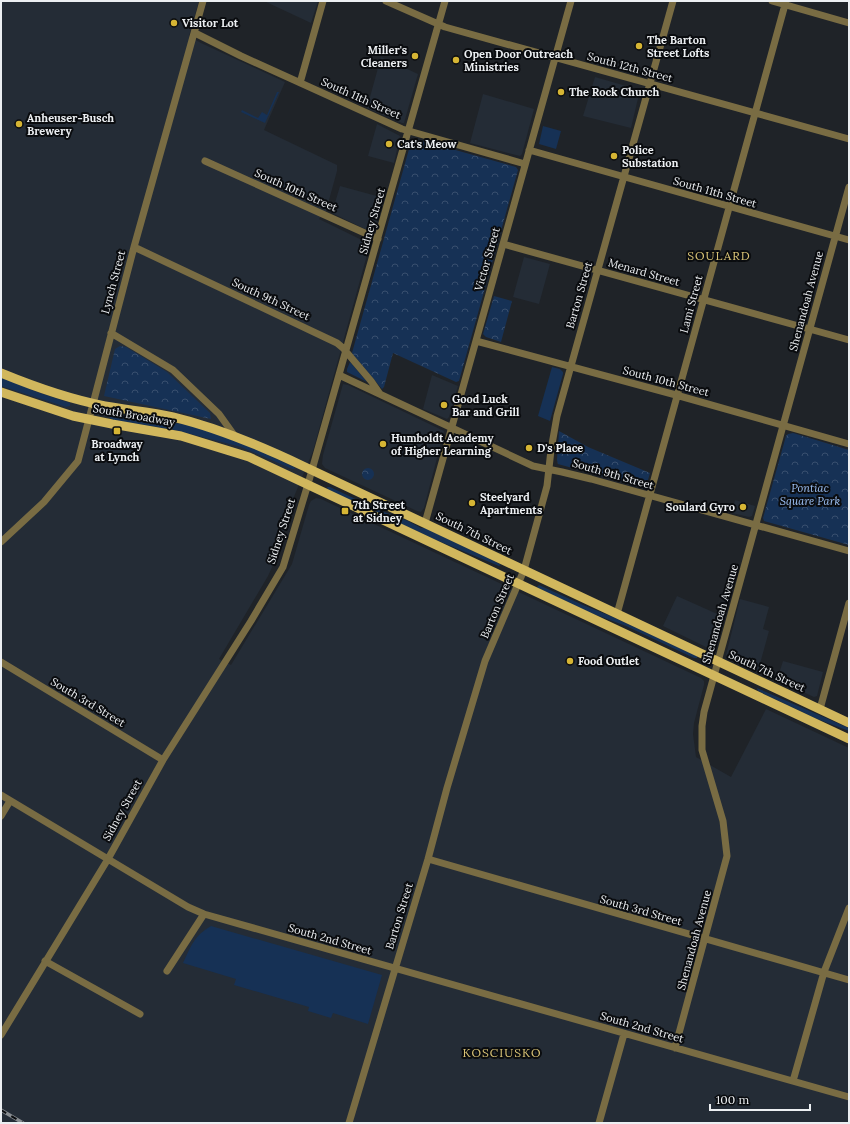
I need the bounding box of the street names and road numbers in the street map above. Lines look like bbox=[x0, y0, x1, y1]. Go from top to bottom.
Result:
street label: South 12th Street bbox=[586, 49, 675, 85]
street label: South 11th Street bbox=[319, 74, 404, 122]
street label: South 10th Street bbox=[253, 166, 340, 215]
street label: South 11th Street bbox=[672, 173, 759, 211]
street label: Sidney Street bbox=[356, 186, 388, 256]
street label: Victor Street bbox=[471, 225, 503, 293]
street label: Lynch Street bbox=[98, 248, 128, 315]
street label: Shenandoah Avenue bbox=[786, 249, 826, 353]
street label: Menard Street bbox=[607, 255, 682, 289]
street label: Barton Street bbox=[563, 259, 595, 330]
street label: Lami Street bbox=[677, 273, 706, 334]
street label: South 9th Street bbox=[230, 275, 313, 323]
street label: South 10th Street bbox=[621, 363, 711, 399]
street label: South Broadway bbox=[92, 401, 176, 429]
street label: South 9th Street bbox=[571, 456, 656, 493]
street label: Sidney Street bbox=[264, 496, 298, 566]
street label: South 7th Street bbox=[434, 509, 515, 558]
street label: Shenandoah Avenue bbox=[699, 562, 741, 666]
street label: Barton Street bbox=[477, 571, 517, 640]
street label: South 7th Street bbox=[726, 647, 808, 695]
street label: South 3rd Street bbox=[48, 674, 128, 730]
street label: Sidney Street bbox=[99, 776, 145, 843]
street label: Barton Street bbox=[382, 880, 416, 951]
street label: Shenandoah Avenue bbox=[674, 888, 714, 992]
street label: South 3rd Street bbox=[598, 892, 684, 929]
street label: South 2nd Street bbox=[287, 920, 374, 958]
street label: South 2nd Street bbox=[599, 1008, 686, 1046]

